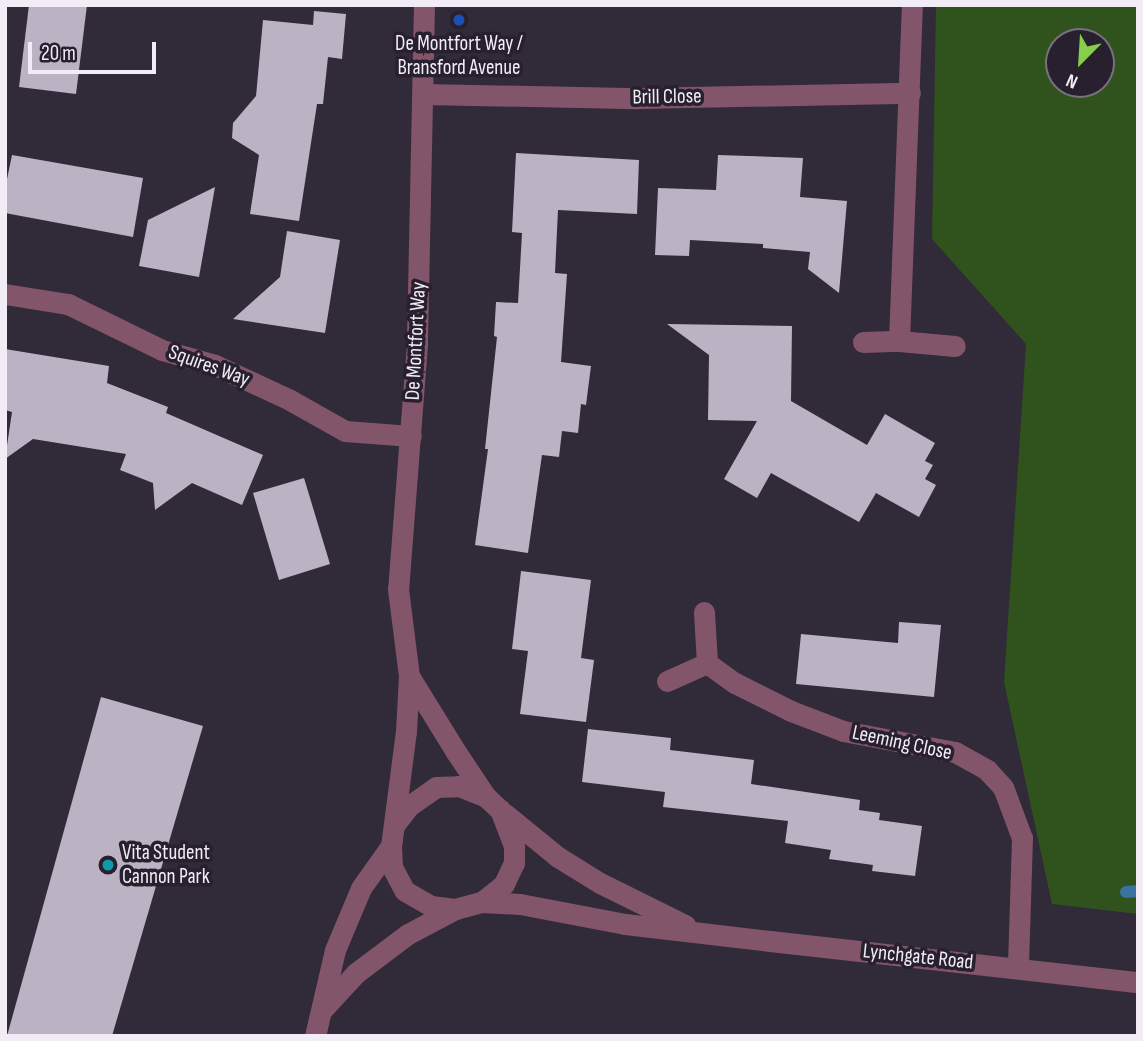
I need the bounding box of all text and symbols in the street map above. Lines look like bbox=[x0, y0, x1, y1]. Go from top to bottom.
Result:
marker: De Montfort Way / Bransford Avenue bbox=[451, 12, 467, 28]
scale bar bbox=[32, 28, 159, 72]
north arrow bbox=[1045, 28, 1115, 98]
place label: De Montfort Way / Bransford Avenue bbox=[395, 31, 523, 81]
text: 20 m bbox=[41, 41, 76, 66]
text: N bbox=[1063, 68, 1081, 93]
street label: Brill Close bbox=[632, 84, 702, 110]
street label: De Montfort Way bbox=[400, 281, 432, 401]
street label: Squires Way bbox=[165, 340, 253, 392]
street label: Leeming Close bbox=[850, 720, 954, 766]
place label: Vita Student Cannon Park bbox=[122, 840, 210, 890]
marker: Vita Student Cannon Park bbox=[100, 857, 116, 873]
street label: Lynchgate Road bbox=[862, 939, 974, 975]

